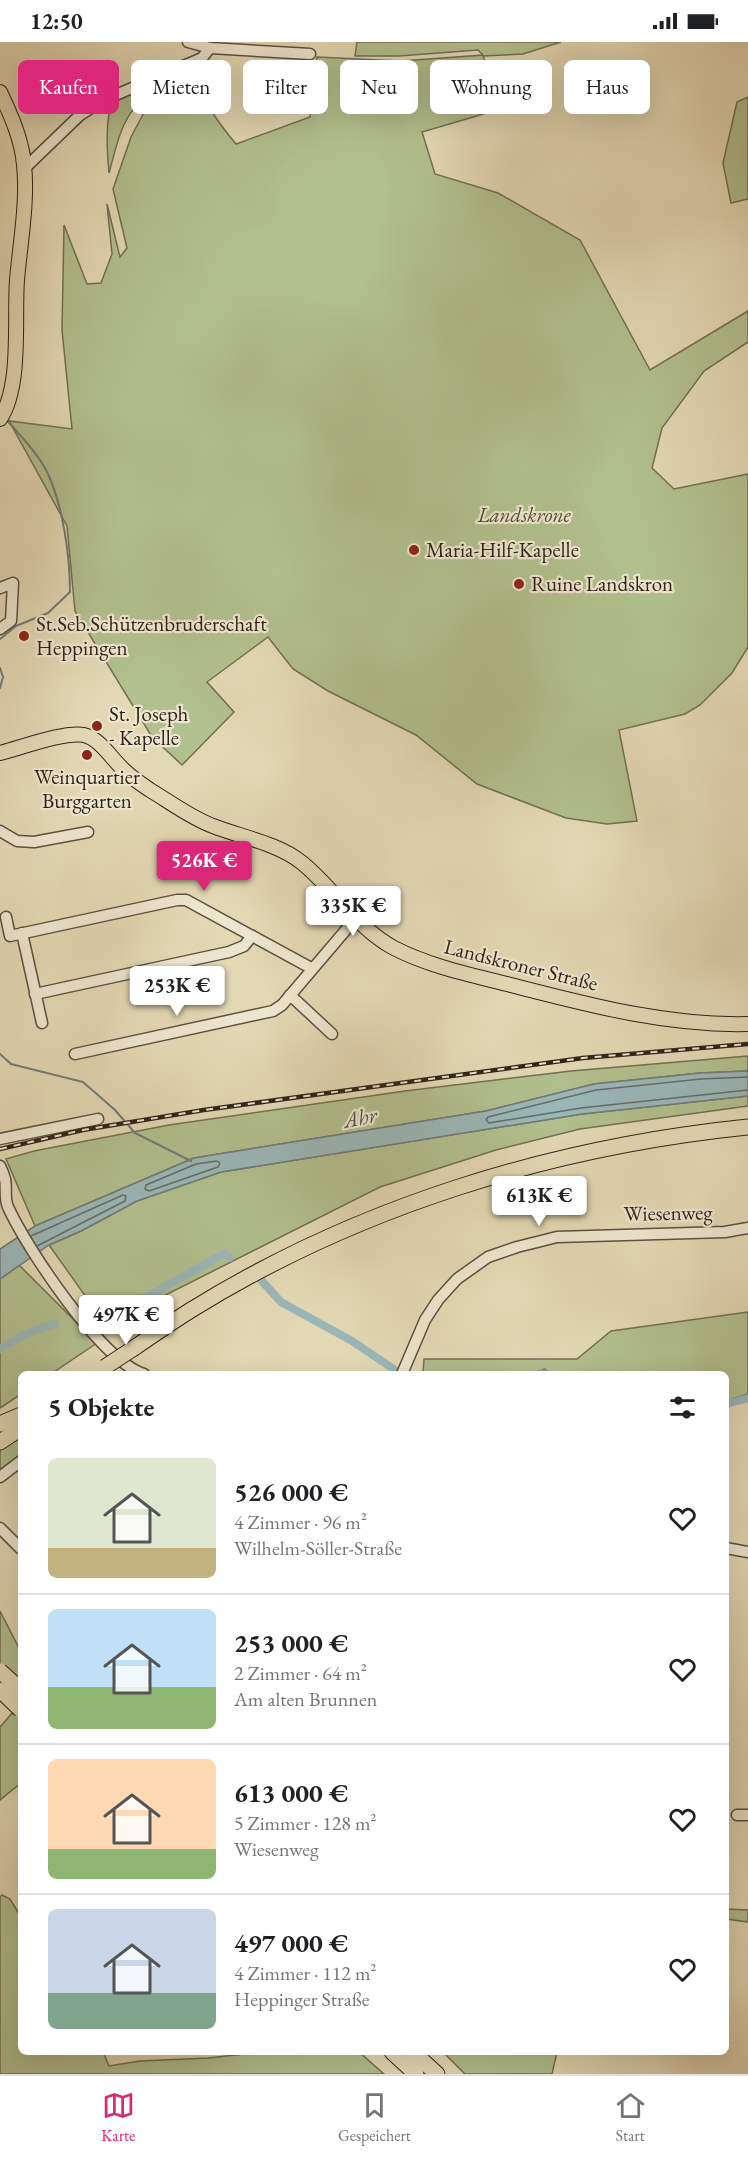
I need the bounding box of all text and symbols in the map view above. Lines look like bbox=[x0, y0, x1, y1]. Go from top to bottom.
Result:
text: 12:50 bbox=[30, 7, 83, 36]
chip: Kaufen bbox=[18, 60, 119, 114]
chip: Mieten bbox=[131, 60, 231, 114]
chip: Filter bbox=[243, 60, 328, 114]
chip: Neu bbox=[340, 60, 418, 114]
chip: Wohnung bbox=[430, 60, 552, 114]
chip: Haus bbox=[564, 60, 650, 114]
park label: Landskrone bbox=[476, 501, 571, 528]
place label: Maria-Hilf-Kapelle bbox=[426, 536, 579, 563]
marker: Maria-Hilf-Kapelle bbox=[407, 543, 421, 557]
place label: Ruine Landskron bbox=[531, 570, 673, 597]
marker: Ruine Landskron bbox=[512, 577, 526, 591]
place label: St.Seb.Schützenbruderschaft Heppingen bbox=[36, 610, 267, 661]
marker: St.Seb.Schützenbruderschaft Heppingen bbox=[17, 629, 31, 643]
place label: St. Joseph - Kapelle bbox=[109, 700, 188, 751]
marker: St. Joseph - Kapelle bbox=[90, 719, 104, 733]
marker: Weinquartier Burggarten bbox=[80, 748, 94, 762]
place label: Weinquartier Burggarten bbox=[34, 763, 140, 814]
pin: 526K € bbox=[155, 841, 253, 892]
text: 526K € bbox=[171, 847, 237, 873]
pin: 335K € bbox=[304, 886, 402, 937]
text: 335K € bbox=[320, 892, 386, 918]
street label: Landskroner Straße bbox=[441, 932, 601, 997]
pin: 253K € bbox=[128, 966, 226, 1017]
text: 253K € bbox=[144, 972, 210, 998]
water label: Ahr bbox=[339, 1100, 381, 1135]
pin: 613K € bbox=[490, 1176, 588, 1227]
text: 613K € bbox=[506, 1182, 572, 1208]
street label: Wiesenweg bbox=[623, 1198, 714, 1227]
pin: 497K € bbox=[77, 1295, 175, 1346]
text: 497K € bbox=[93, 1301, 159, 1327]
text: 5 Objekte bbox=[48, 1390, 154, 1424]
icon: filters bbox=[666, 1391, 699, 1424]
text: 526 000 € bbox=[234, 1475, 348, 1509]
icon: home bbox=[96, 1482, 168, 1554]
icon: heart bbox=[666, 1502, 699, 1535]
text: 4 Zimmer · 96 m² bbox=[234, 1509, 367, 1535]
text: Wilhelm-Söller-Straße bbox=[234, 1535, 402, 1561]
text: 253 000 € bbox=[234, 1626, 348, 1660]
icon: home bbox=[96, 1633, 168, 1705]
icon: heart bbox=[666, 1653, 699, 1686]
text: 2 Zimmer · 64 m² bbox=[234, 1660, 367, 1686]
text: Am alten Brunnen bbox=[234, 1686, 377, 1712]
text: 613 000 € bbox=[234, 1776, 348, 1810]
icon: home bbox=[96, 1783, 168, 1855]
icon: heart bbox=[666, 1803, 699, 1836]
text: 5 Zimmer · 128 m² bbox=[234, 1810, 377, 1836]
text: Wiesenweg bbox=[234, 1836, 319, 1862]
text: 497 000 € bbox=[234, 1926, 348, 1960]
icon: home bbox=[96, 1933, 168, 2005]
icon: heart bbox=[666, 1953, 699, 1986]
text: 4 Zimmer · 112 m² bbox=[234, 1960, 377, 1986]
text: Heppinger Straße bbox=[234, 1986, 370, 2012]
tab: Karte bbox=[101, 2089, 135, 2146]
tab: Gespeichert bbox=[338, 2089, 411, 2146]
tab: Start bbox=[614, 2089, 647, 2146]

